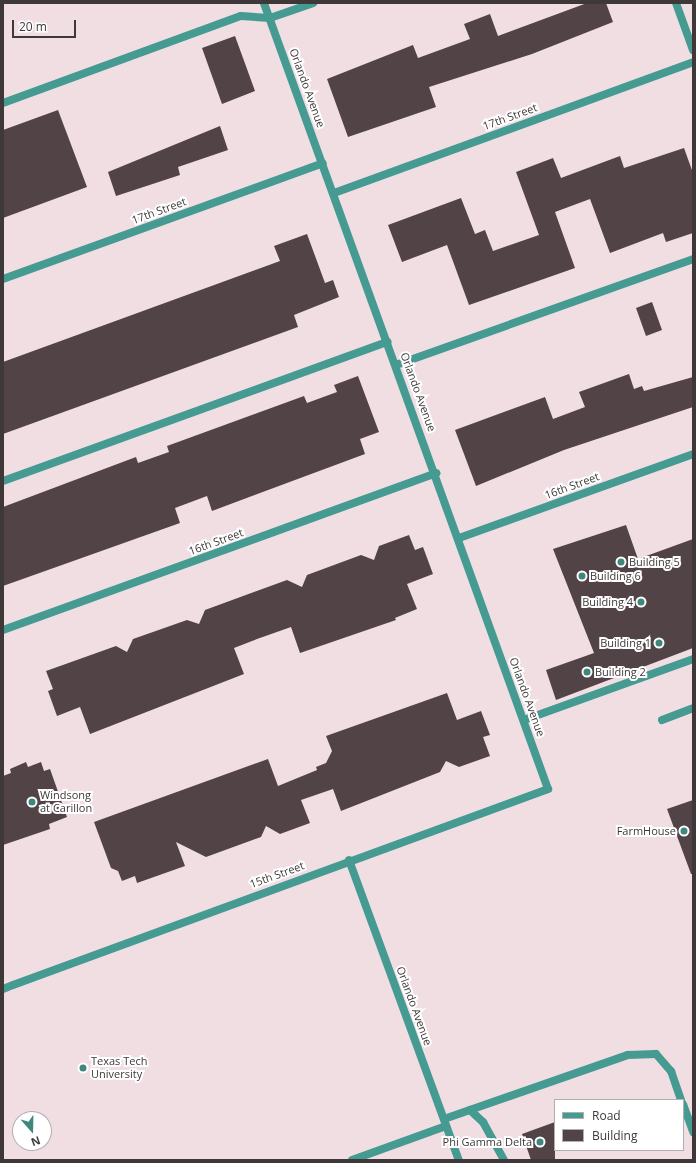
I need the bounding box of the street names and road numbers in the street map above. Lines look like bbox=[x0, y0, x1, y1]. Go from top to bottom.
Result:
street label: Orlando Avenue bbox=[287, 47, 327, 129]
street label: 17th Street bbox=[481, 101, 539, 133]
street label: 17th Street bbox=[130, 195, 188, 227]
street label: Orlando Avenue bbox=[398, 351, 438, 433]
street label: 16th Street bbox=[543, 470, 601, 502]
street label: 16th Street bbox=[187, 526, 245, 558]
street label: Orlando Avenue bbox=[507, 656, 547, 738]
street label: 15th Street bbox=[248, 859, 306, 891]
street label: Orlando Avenue bbox=[394, 965, 434, 1047]

